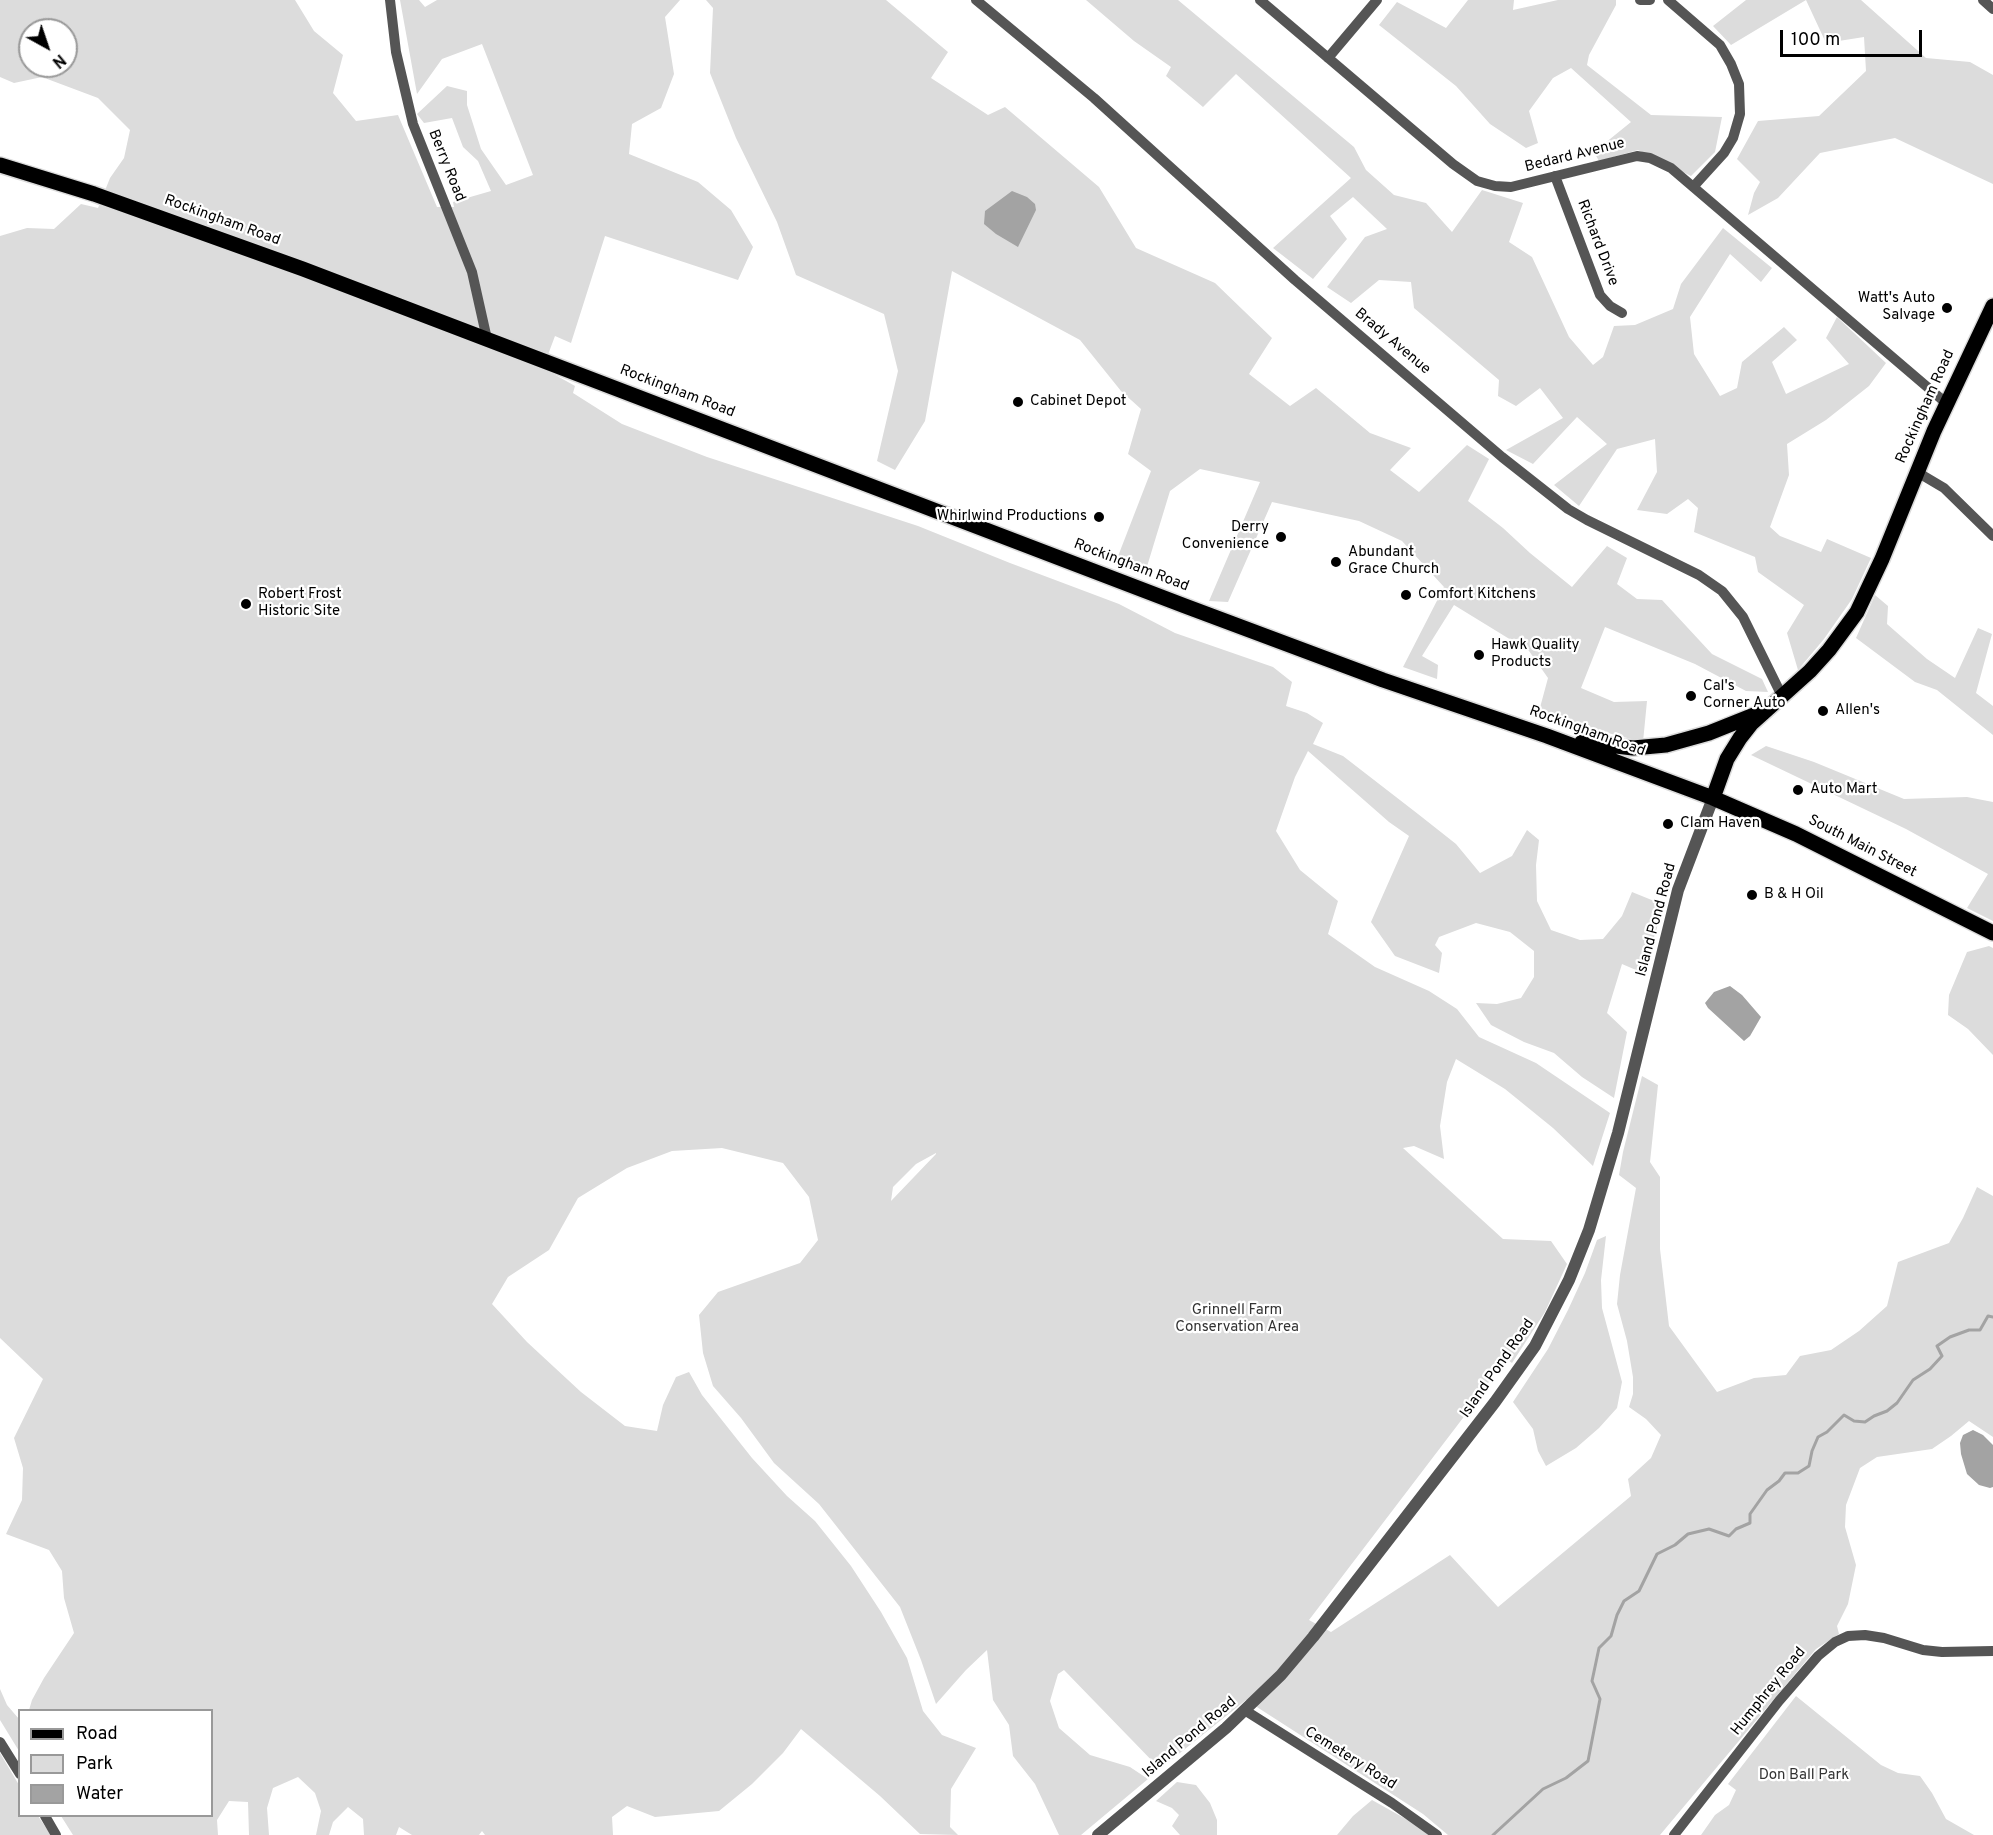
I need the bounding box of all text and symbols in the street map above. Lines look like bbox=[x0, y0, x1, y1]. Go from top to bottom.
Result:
north arrow bbox=[18, 18, 78, 78]
scale bar bbox=[1783, 18, 1926, 56]
text: 100 m bbox=[1791, 29, 1840, 52]
text: N bbox=[47, 49, 69, 72]
street label: Berry Road bbox=[423, 127, 469, 205]
street label: Bedard Avenue bbox=[1523, 135, 1627, 177]
street label: Rockingham Road bbox=[162, 192, 282, 250]
street label: Richard Drive bbox=[1572, 197, 1622, 289]
place label: Watt's Auto Salvage bbox=[1858, 290, 1935, 325]
marker: Watt's Auto Salvage bbox=[1940, 301, 1954, 315]
street label: Brady Avenue bbox=[1350, 305, 1434, 379]
street label: Rockingham Road bbox=[1893, 348, 1959, 466]
street label: Rockingham Road bbox=[617, 362, 737, 422]
place label: Cabinet Depot bbox=[1030, 393, 1127, 411]
marker: Cabinet Depot bbox=[1011, 395, 1025, 409]
place label: Whirlwind Productions bbox=[937, 508, 1087, 526]
marker: Whirlwind Productions bbox=[1092, 510, 1106, 524]
place label: Derry Convenience bbox=[1182, 519, 1269, 554]
marker: Derry Convenience bbox=[1274, 530, 1288, 544]
street label: Rockingham Road bbox=[1071, 536, 1191, 596]
place label: Abundant Grace Church bbox=[1348, 544, 1439, 579]
marker: Abundant Grace Church bbox=[1329, 555, 1343, 569]
place label: Robert Frost Historic Site bbox=[258, 586, 342, 621]
place label: Comfort Kitchens bbox=[1418, 586, 1536, 604]
marker: Comfort Kitchens bbox=[1399, 588, 1413, 602]
marker: Robert Frost Historic Site bbox=[239, 597, 253, 611]
place label: Hawk Quality Products bbox=[1491, 637, 1579, 672]
marker: Hawk Quality Products bbox=[1472, 648, 1486, 662]
place label: Cal's Corner Auto bbox=[1703, 678, 1786, 713]
marker: Cal's Corner Auto bbox=[1684, 689, 1698, 703]
place label: Allen's bbox=[1835, 702, 1880, 720]
street label: Rockingham Road bbox=[1527, 703, 1647, 761]
marker: Allen's bbox=[1816, 704, 1830, 718]
place label: Auto Mart bbox=[1810, 781, 1877, 799]
marker: Auto Mart bbox=[1791, 783, 1805, 797]
street label: South Main Street bbox=[1805, 812, 1919, 882]
place label: Clam Haven bbox=[1680, 815, 1760, 833]
marker: Clam Haven bbox=[1661, 817, 1675, 831]
street label: Island Pond Road bbox=[1633, 861, 1681, 979]
place label: B & H Oil bbox=[1764, 886, 1824, 904]
marker: B & H Oil bbox=[1745, 888, 1759, 902]
park label: Grinnell Farm Conservation Area bbox=[1175, 1302, 1299, 1337]
street label: Island Pond Road bbox=[1457, 1316, 1539, 1422]
street label: Humphrey Road bbox=[1728, 1644, 1810, 1740]
street label: Island Pond Road bbox=[1139, 1694, 1241, 1782]
legend bbox=[18, 1709, 213, 1817]
text: Road bbox=[76, 1723, 118, 1746]
street label: Cemetery Road bbox=[1301, 1724, 1399, 1794]
text: Park bbox=[76, 1753, 113, 1776]
park label: Don Ball Park bbox=[1759, 1767, 1849, 1785]
text: Water bbox=[76, 1783, 123, 1806]

